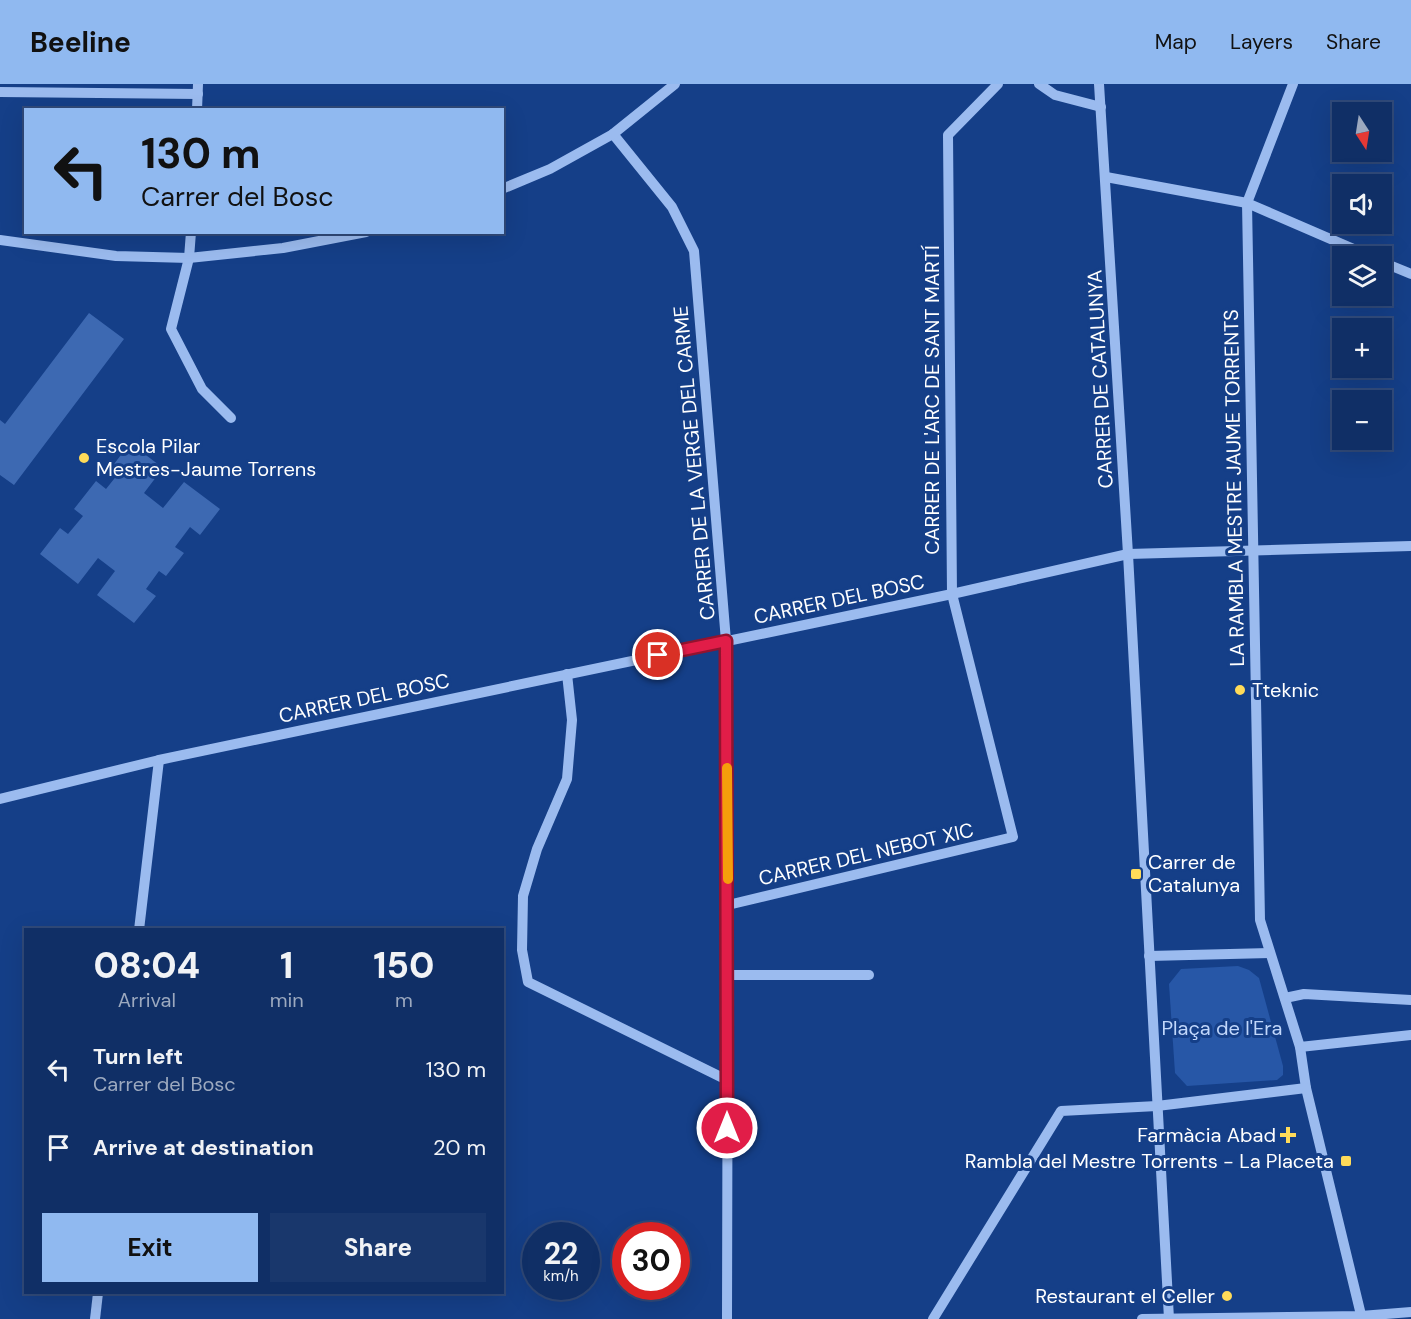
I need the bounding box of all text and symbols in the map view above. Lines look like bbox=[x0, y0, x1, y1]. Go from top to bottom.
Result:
text: Beeline bbox=[30, 24, 131, 61]
text: Map bbox=[1155, 28, 1197, 56]
text: Layers bbox=[1230, 28, 1293, 56]
text: Share bbox=[1326, 28, 1381, 56]
north arrow bbox=[1332, 102, 1392, 162]
map controls bbox=[1332, 102, 1392, 450]
text: 130 m bbox=[141, 126, 261, 181]
icon: left bbox=[42, 132, 120, 210]
button: sound bbox=[1332, 174, 1392, 234]
text: Carrer del Bosc bbox=[141, 179, 334, 214]
street label: CARRER DE L'ARC DE SANT MARTÍ bbox=[919, 245, 945, 555]
button: layers bbox=[1332, 246, 1392, 306]
street label: CARRER DE CATALUNYA bbox=[1081, 269, 1119, 489]
street label: CARRER DE LA VERGE DEL CARME bbox=[667, 305, 721, 621]
street label: LA RAMBLA MESTRE JAUME TORRENTS bbox=[1218, 309, 1250, 667]
button: + bbox=[1332, 318, 1392, 378]
button: − bbox=[1332, 390, 1392, 450]
place label: Escola Pilar Mestres-Jaume Torrens bbox=[96, 433, 316, 482]
marker: Escola Pilar Mestres-Jaume Torrens bbox=[77, 451, 91, 465]
street label: CARRER DEL BOSC bbox=[751, 568, 927, 630]
pin bbox=[632, 629, 683, 680]
icon: arrive bbox=[641, 638, 674, 671]
street label: CARRER DEL BOSC bbox=[276, 667, 452, 729]
place label: Tteknic bbox=[1252, 677, 1319, 703]
marker: Tteknic bbox=[1233, 683, 1247, 697]
street label: CARRER DEL NEBOT XIC bbox=[756, 817, 976, 891]
place label: Carrer de Catalunya bbox=[1148, 849, 1240, 898]
marker: Carrer de Catalunya bbox=[1129, 867, 1143, 881]
text: 08:04 bbox=[94, 942, 200, 989]
text: 1 bbox=[280, 942, 293, 989]
text: 150 bbox=[373, 942, 434, 989]
text: Arrival bbox=[118, 987, 176, 1013]
text: min bbox=[270, 987, 304, 1013]
text: m bbox=[395, 987, 413, 1013]
park label: Plaça de l'Era bbox=[1161, 1015, 1283, 1041]
text: Turn left bbox=[93, 1042, 183, 1071]
icon: left bbox=[42, 1053, 75, 1086]
text: 130 m bbox=[426, 1055, 486, 1084]
text: Carrer del Bosc bbox=[93, 1071, 236, 1097]
position arrow bbox=[695, 1096, 759, 1160]
place label: Farmàcia Abad bbox=[1137, 1122, 1276, 1148]
marker: Farmàcia Abad bbox=[1281, 1128, 1295, 1142]
icon: arrive bbox=[42, 1131, 75, 1164]
text: Arrive at destination bbox=[93, 1133, 314, 1162]
text: 20 m bbox=[433, 1133, 486, 1162]
place label: Rambla del Mestre Torrents - La Placeta bbox=[965, 1148, 1334, 1174]
marker: Rambla del Mestre Torrents - La Placeta bbox=[1339, 1154, 1353, 1168]
button: Exit bbox=[42, 1213, 258, 1282]
button: Share bbox=[270, 1213, 486, 1282]
speed limit sign: 30 bbox=[612, 1222, 690, 1300]
text: 22 bbox=[544, 1234, 578, 1273]
text: km/h bbox=[543, 1266, 579, 1286]
place label: Restaurant el Celler bbox=[1035, 1283, 1215, 1309]
marker: Restaurant el Celler bbox=[1220, 1289, 1234, 1303]

